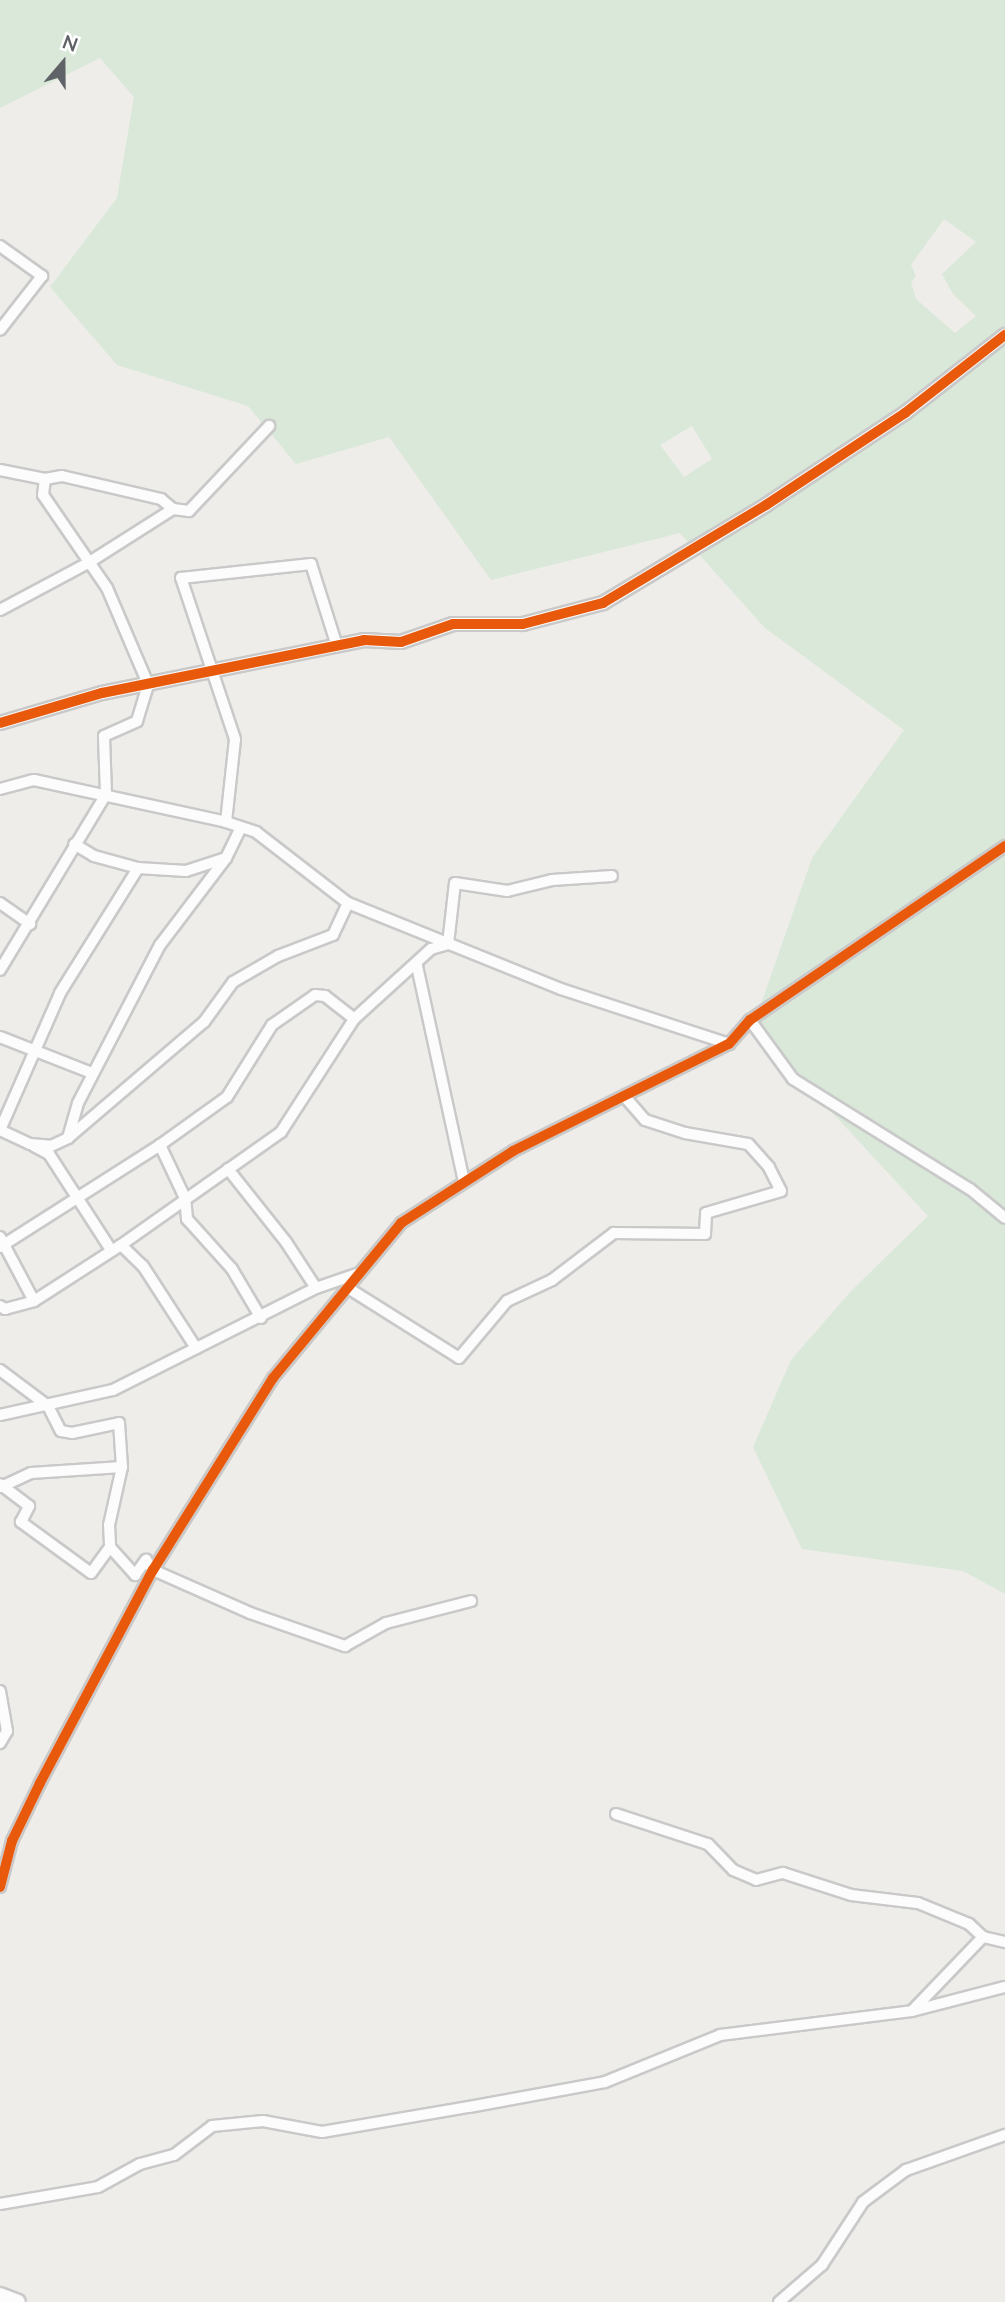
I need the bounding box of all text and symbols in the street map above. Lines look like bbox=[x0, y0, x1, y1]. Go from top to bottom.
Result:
north arrow bbox=[28, 28, 98, 98]
text: N bbox=[60, 29, 81, 56]

